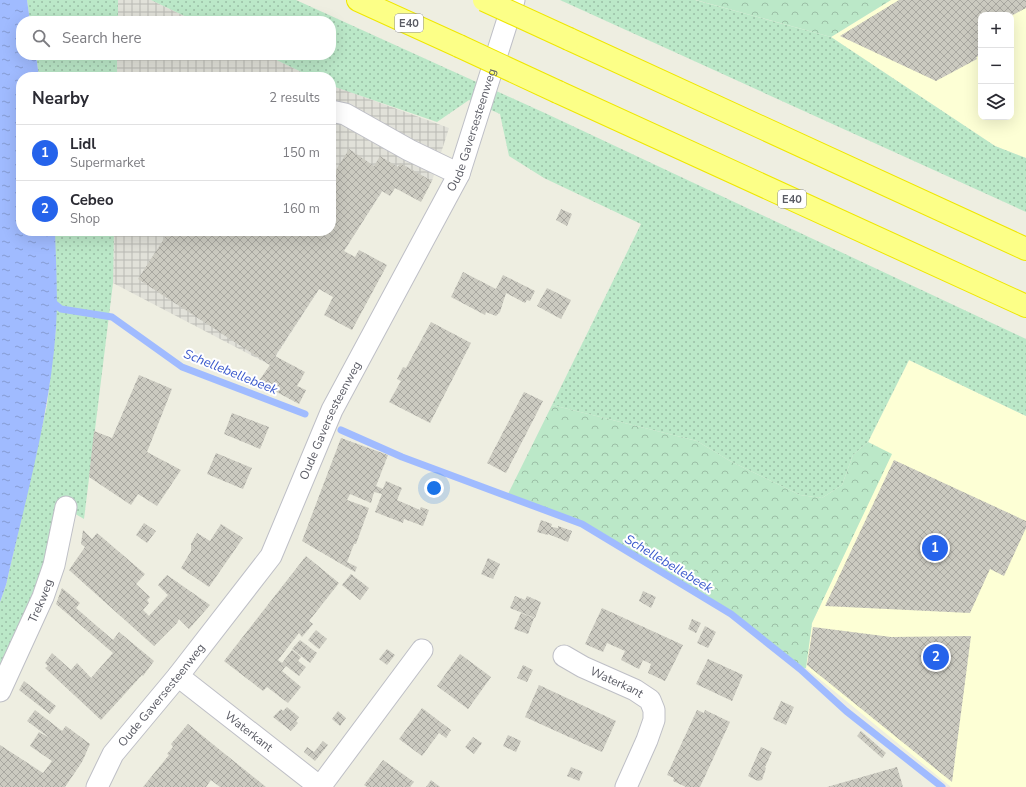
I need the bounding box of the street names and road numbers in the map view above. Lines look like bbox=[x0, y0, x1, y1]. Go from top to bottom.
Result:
road number: E40 bbox=[395, 14, 423, 32]
street label: Oude Gaversesteenweg bbox=[443, 66, 500, 194]
road number: E40 bbox=[778, 190, 806, 208]
street label: Oude Gaversesteenweg bbox=[296, 358, 365, 482]
street label: Trekweg bbox=[24, 577, 57, 625]
street label: Oude Gaversesteenweg bbox=[114, 640, 208, 750]
street label: Waterkant bbox=[588, 663, 647, 702]
street label: Waterkant bbox=[221, 708, 277, 756]

